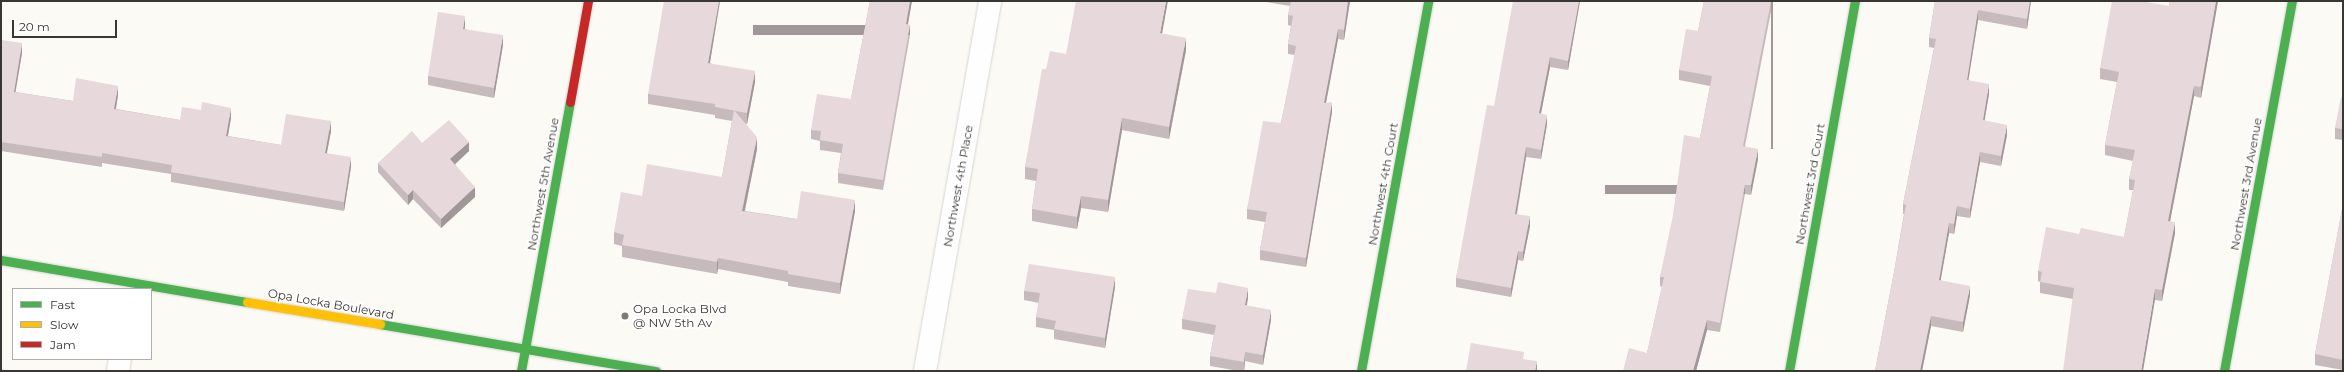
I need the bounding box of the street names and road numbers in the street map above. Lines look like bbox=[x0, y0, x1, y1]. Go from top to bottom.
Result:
street label: Northwest 5th Avenue bbox=[524, 116, 562, 252]
street label: Northwest 3rd Avenue bbox=[2227, 116, 2265, 252]
street label: Northwest 4th Court bbox=[1365, 122, 1401, 246]
street label: Northwest 3rd Court bbox=[1792, 122, 1828, 246]
street label: Northwest 4th Place bbox=[940, 124, 976, 248]
street label: Opa Locka Boulevard bbox=[267, 286, 395, 322]

